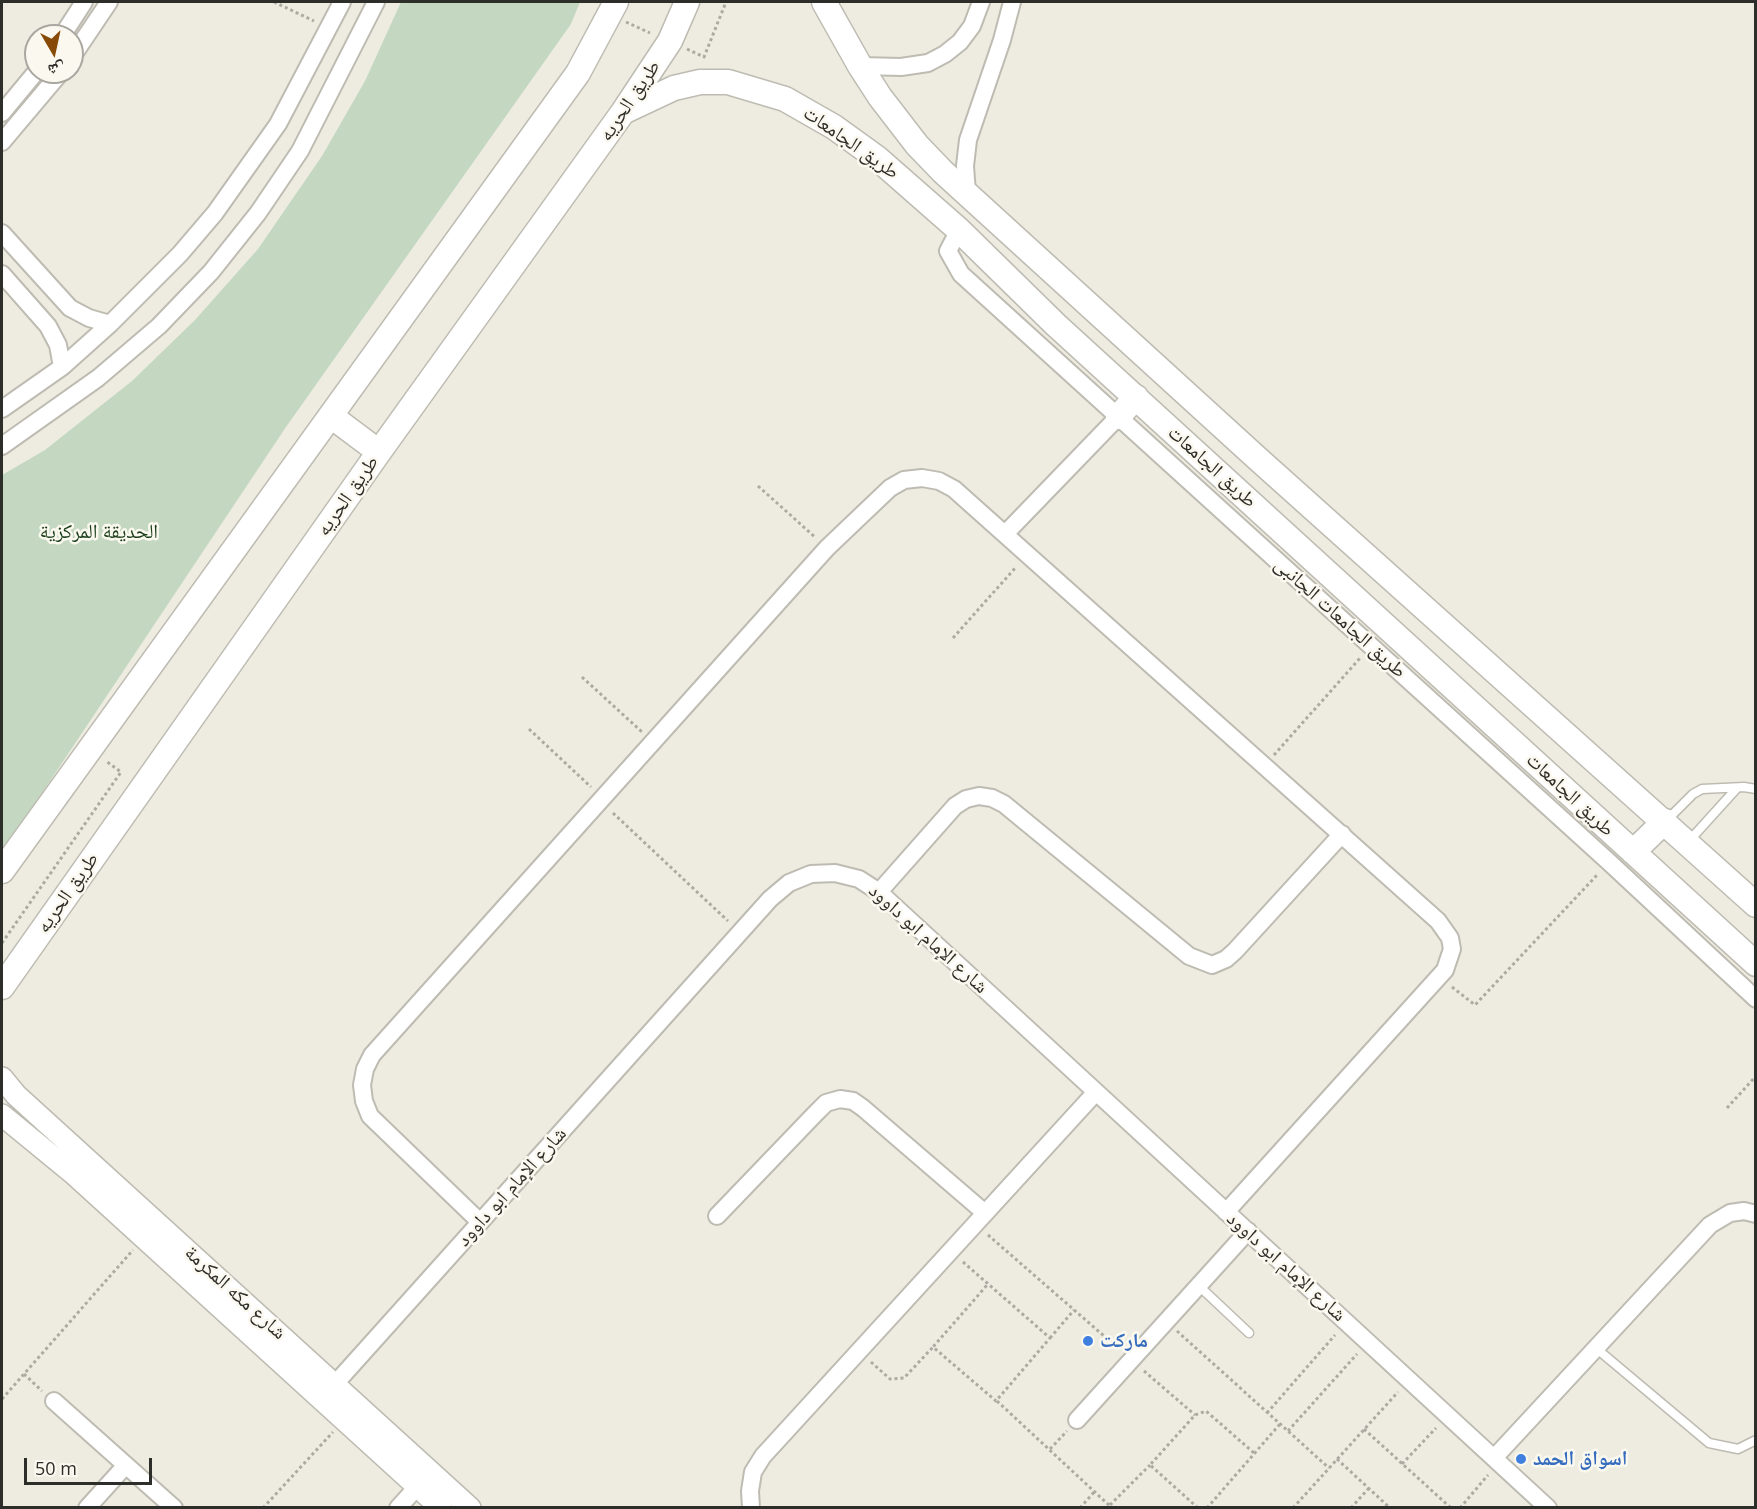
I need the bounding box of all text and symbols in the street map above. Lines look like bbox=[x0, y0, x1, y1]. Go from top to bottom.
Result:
north arrow bbox=[24, 24, 84, 84]
street label: طريق الحريه bbox=[594, 56, 666, 146]
text: ش bbox=[46, 58, 67, 82]
street label: طريق الجامعات bbox=[798, 101, 904, 185]
street label: طريق الجامعات bbox=[1163, 421, 1261, 513]
street label: طريق الحريه bbox=[312, 451, 384, 541]
park label: الحديقة المركزية bbox=[40, 520, 158, 544]
street label: طريق الجامعات الجانبى bbox=[1269, 553, 1411, 683]
street label: طريق الجامعات bbox=[1521, 748, 1619, 842]
street label: طريق الحريه bbox=[32, 848, 104, 938]
street label: شارع الإمام ابو داوود bbox=[863, 879, 993, 999]
street label: شارع الإمام ابو داوود bbox=[452, 1122, 572, 1252]
street label: شارع الإمام ابو داوود bbox=[1221, 1207, 1351, 1327]
street label: شارع مكه المكرمة bbox=[179, 1241, 291, 1345]
place label: ماركت bbox=[1100, 1329, 1148, 1353]
marker: ماركت bbox=[1081, 1334, 1095, 1348]
scale bar bbox=[27, 1446, 154, 1484]
place label: اسواق الحمد bbox=[1533, 1447, 1627, 1471]
marker: اسواق الحمد bbox=[1514, 1452, 1528, 1466]
text: 50 m bbox=[35, 1456, 77, 1480]

